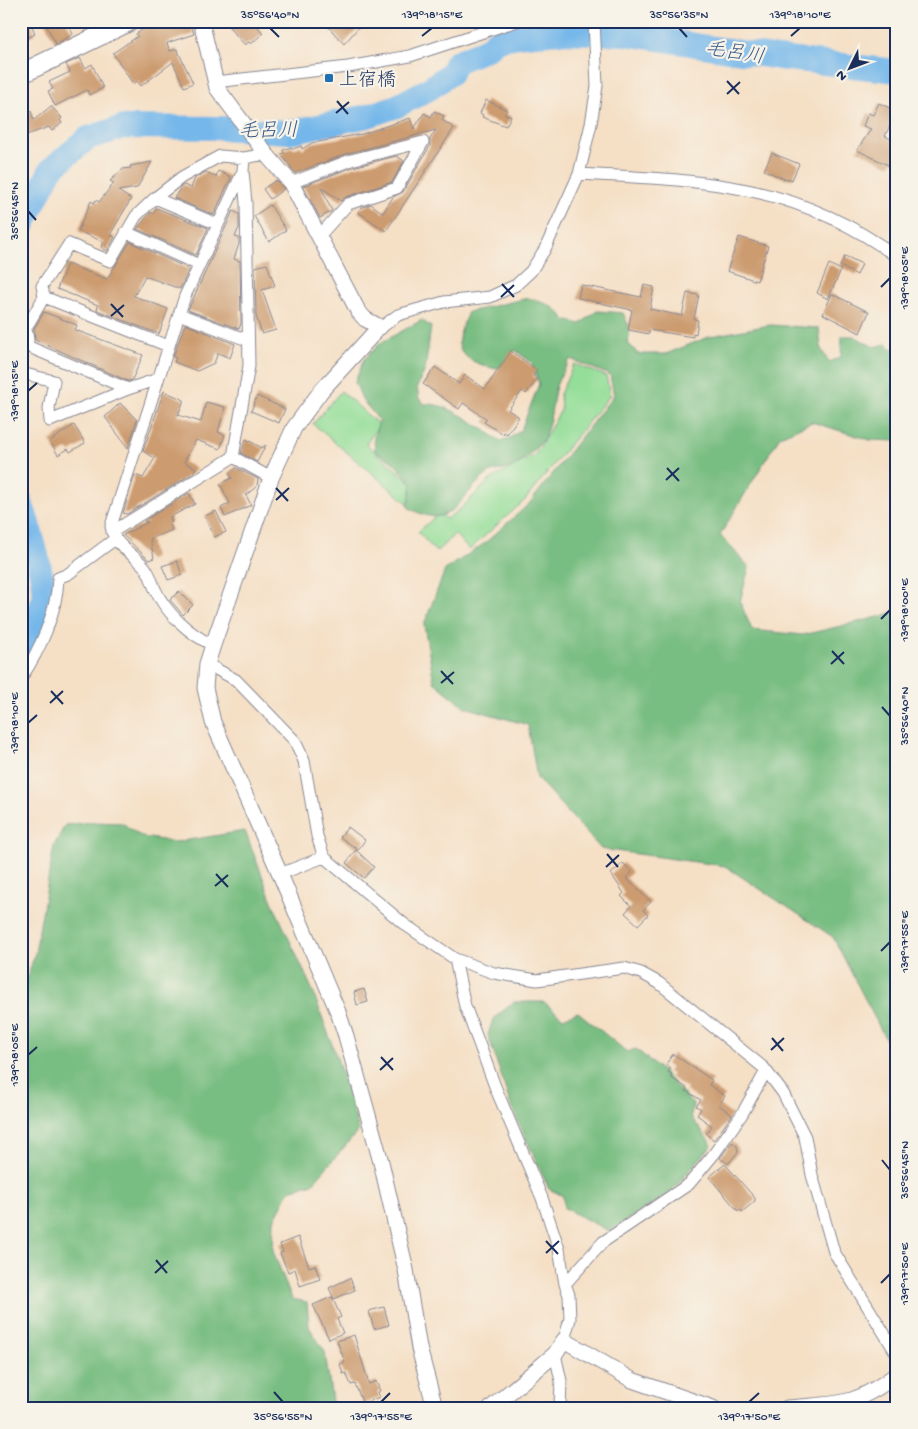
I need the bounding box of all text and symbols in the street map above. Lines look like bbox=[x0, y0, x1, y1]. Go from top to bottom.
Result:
text: 35°56'40"N bbox=[240, 9, 300, 23]
text: 139°18'15"E bbox=[401, 9, 463, 23]
text: 35°56'35"N bbox=[649, 9, 709, 23]
text: 139°18'10"E bbox=[768, 9, 831, 23]
water label: 毛呂川 bbox=[703, 37, 766, 71]
north arrow bbox=[826, 42, 876, 92]
text: N bbox=[833, 66, 852, 84]
place label: 上宿橋 bbox=[339, 69, 396, 93]
marker: 上宿橋 bbox=[323, 72, 335, 84]
water label: 毛呂川 bbox=[238, 119, 298, 145]
text: 35°56'45"N bbox=[9, 182, 23, 241]
text: 139°18'05"E bbox=[899, 246, 913, 310]
text: 139°18'15"E bbox=[9, 360, 23, 422]
text: 139°18'00"E bbox=[899, 578, 913, 643]
text: 35°56'40"N bbox=[899, 686, 913, 746]
text: 139°18'10"E bbox=[9, 692, 23, 755]
text: 139°17'55"E bbox=[899, 911, 913, 974]
text: 139°18'05"E bbox=[9, 1023, 23, 1087]
text: 35°56'45"N bbox=[899, 1141, 913, 1200]
text: 139°17'50"E bbox=[899, 1242, 913, 1306]
text: 35°56'55"N bbox=[253, 1411, 313, 1425]
text: 139°17'55"E bbox=[349, 1411, 412, 1425]
text: 139°17'50"E bbox=[717, 1411, 781, 1425]

